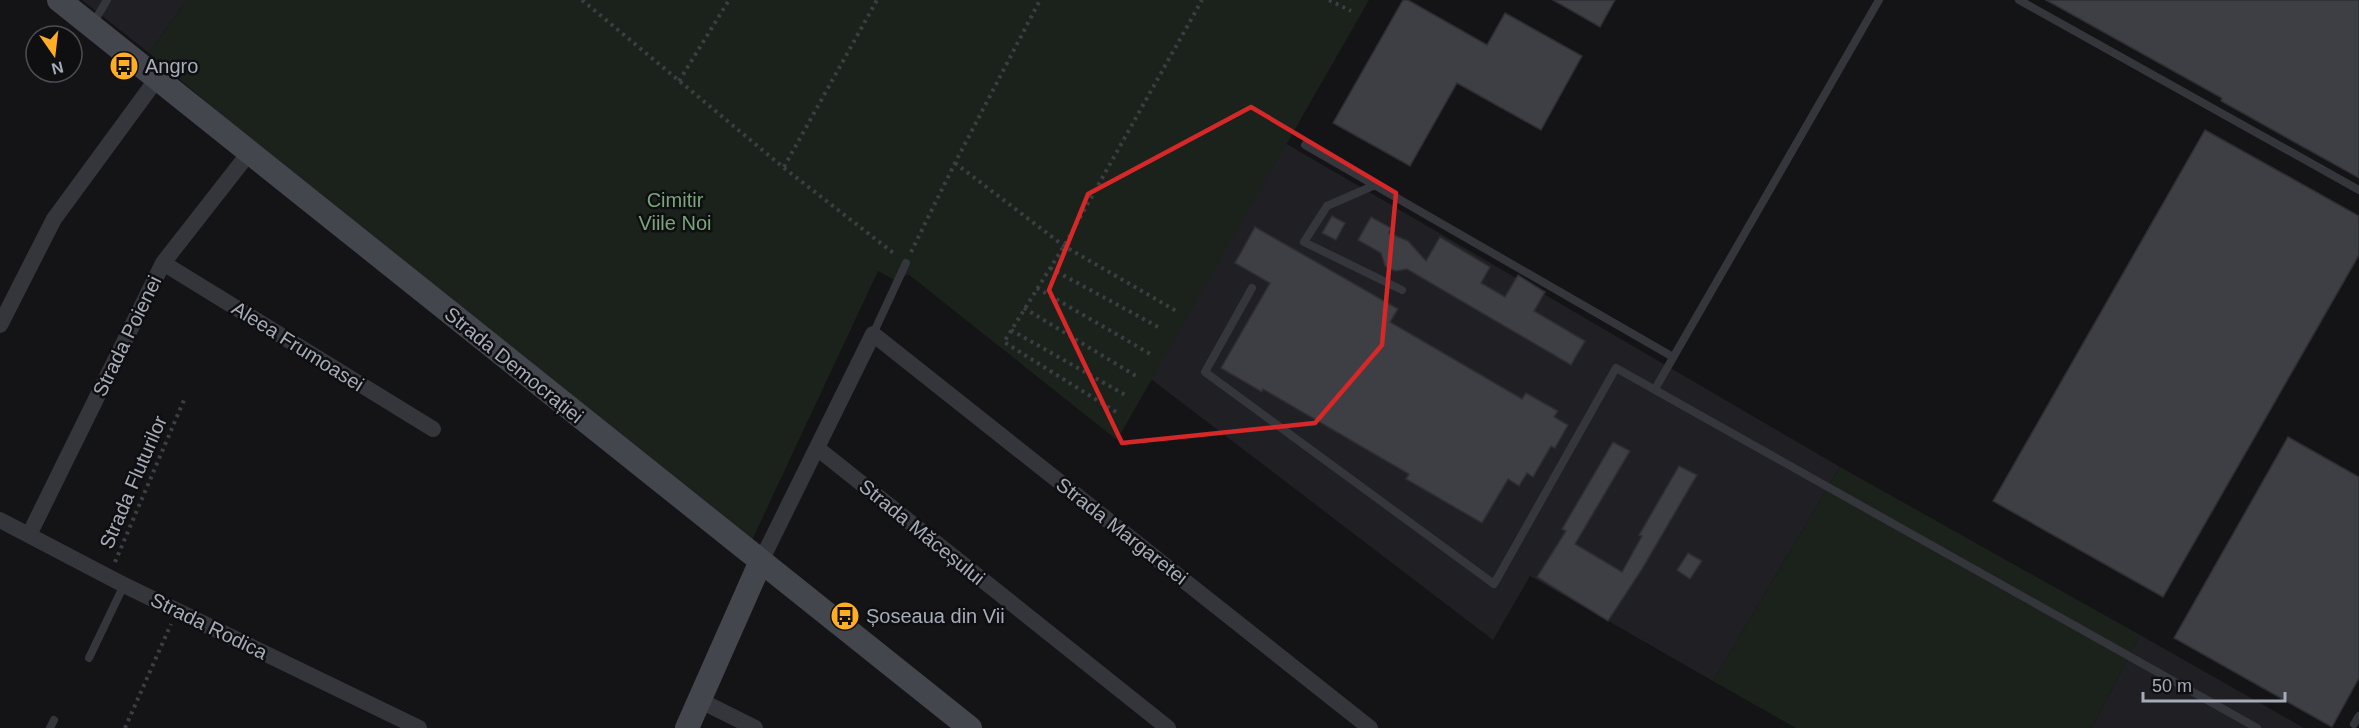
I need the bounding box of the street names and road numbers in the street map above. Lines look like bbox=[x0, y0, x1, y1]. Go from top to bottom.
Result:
street label: Strada Poienei bbox=[88, 272, 166, 400]
street label: Aleea Frumoasei bbox=[228, 297, 368, 395]
street label: Strada Democrației bbox=[441, 303, 587, 427]
street label: Strada Fluturilor bbox=[95, 412, 171, 552]
street label: Strada Margaretei bbox=[1052, 473, 1192, 589]
street label: Strada Măceșului bbox=[855, 475, 989, 589]
street label: Strada Rodica bbox=[147, 588, 272, 664]

